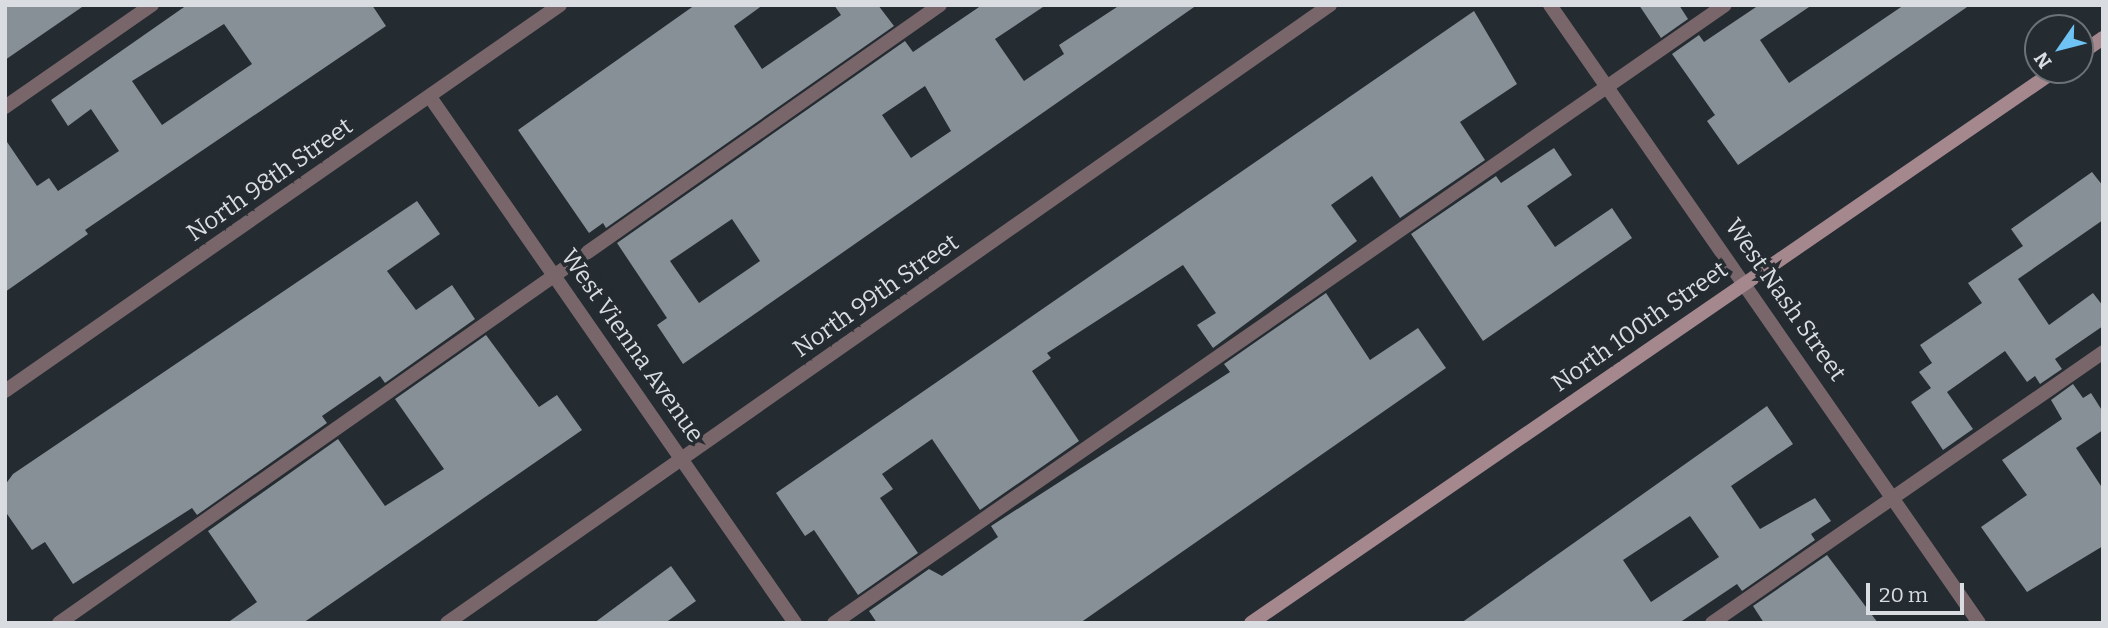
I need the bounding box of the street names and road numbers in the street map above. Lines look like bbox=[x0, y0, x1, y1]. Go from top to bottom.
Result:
street label: North 98th Street bbox=[182, 112, 358, 248]
street label: West Nash Street bbox=[1718, 213, 1852, 387]
street label: North 99th Street bbox=[788, 228, 964, 364]
street label: West Vienna Avenue bbox=[554, 244, 710, 448]
street label: North 100th Street bbox=[1547, 256, 1733, 398]

